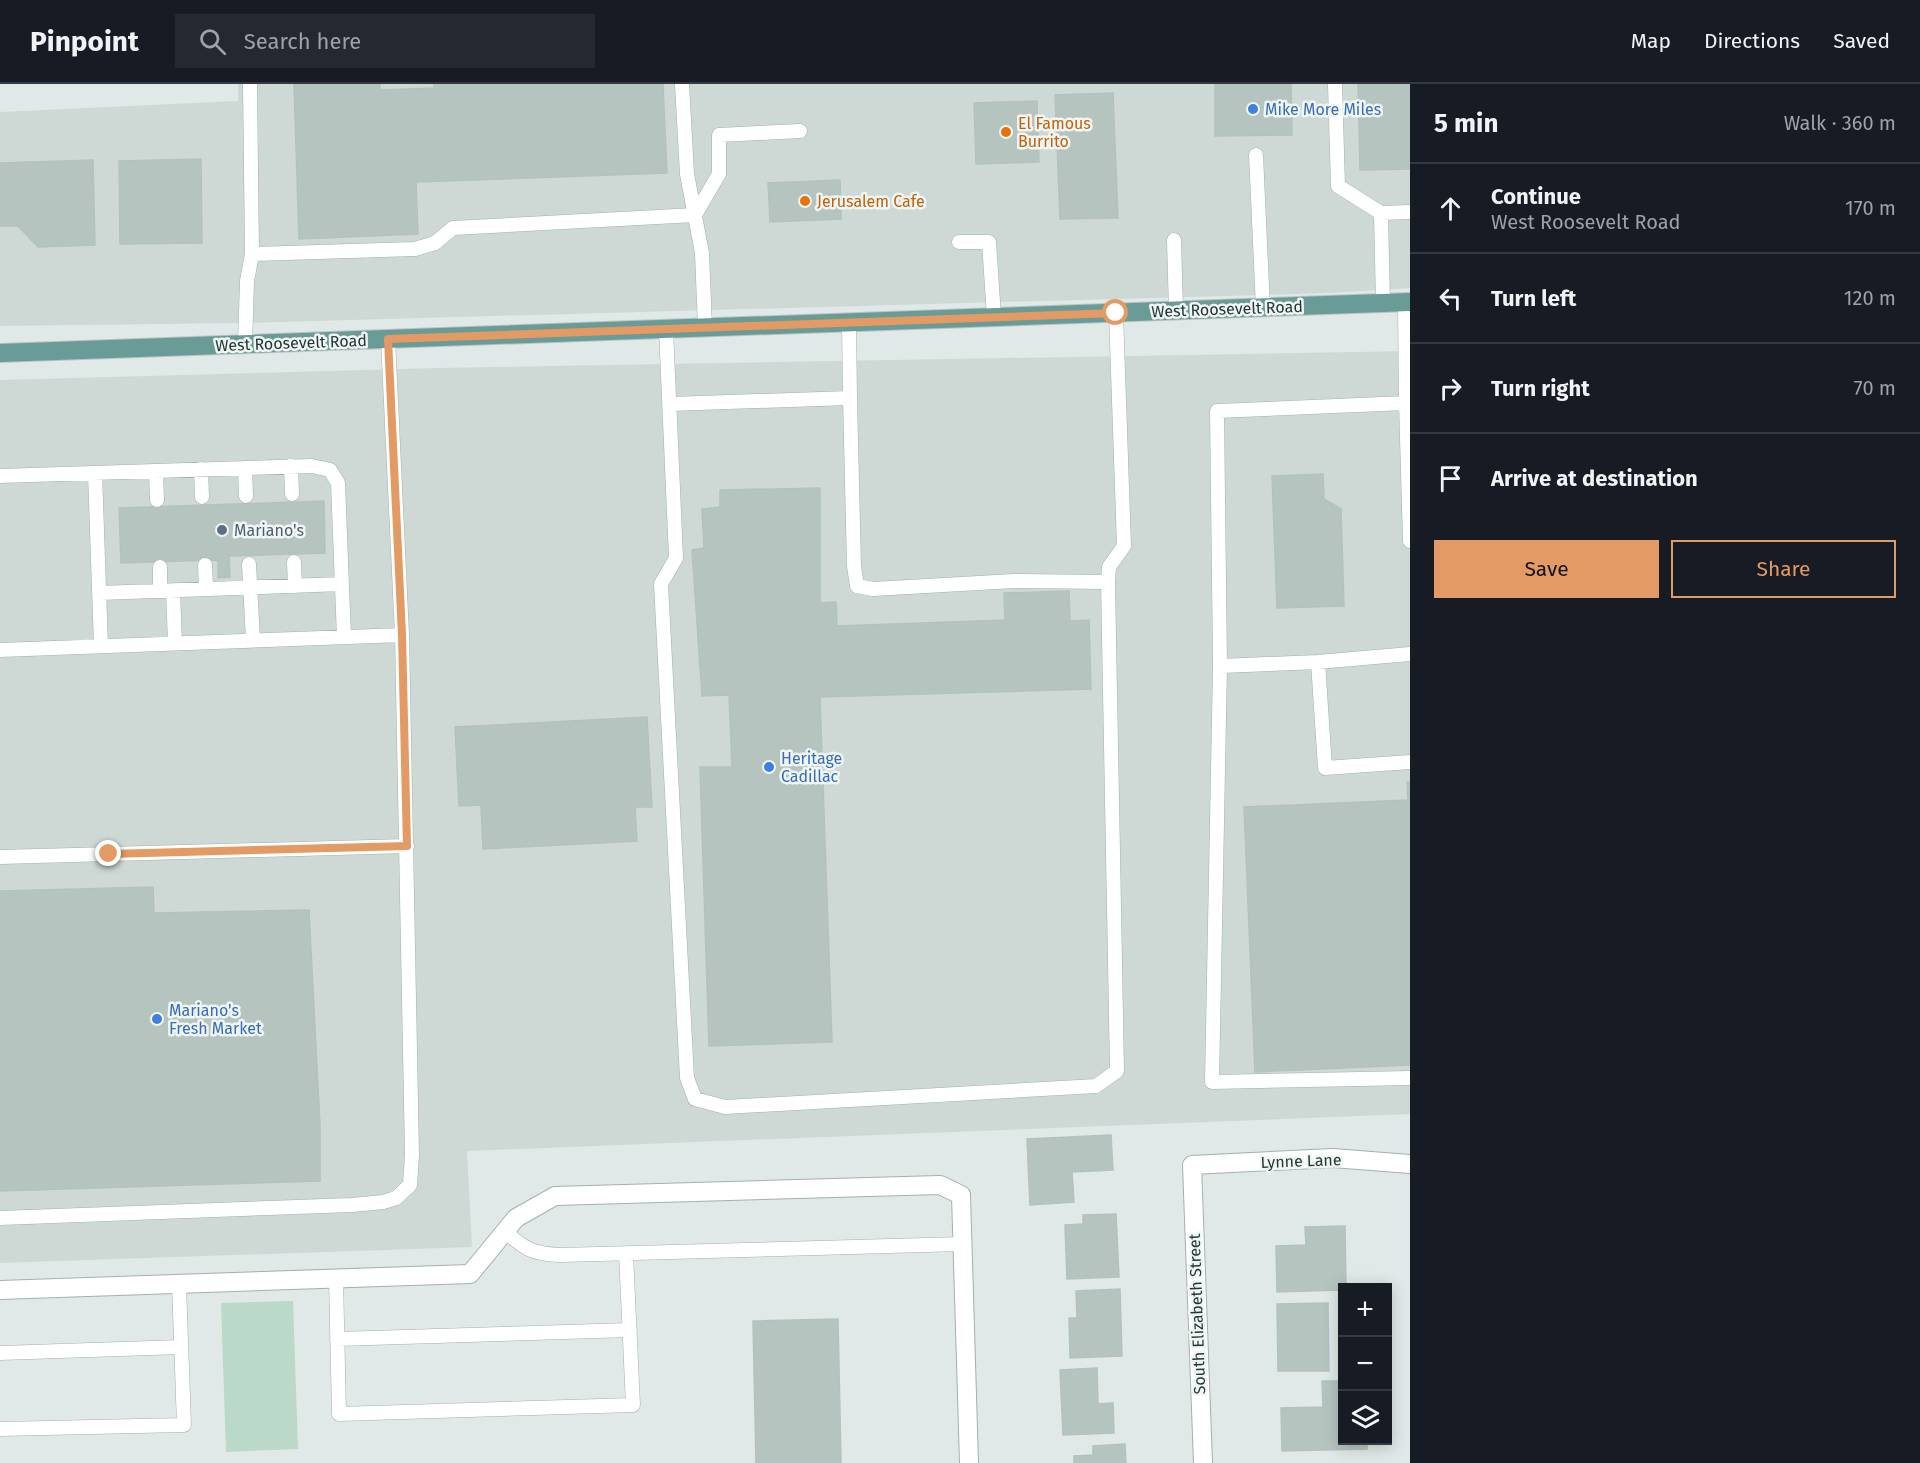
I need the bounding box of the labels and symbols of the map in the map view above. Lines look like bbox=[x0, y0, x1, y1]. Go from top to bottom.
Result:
place label: Mike More Miles bbox=[1265, 100, 1381, 119]
marker: Mike More Miles bbox=[1246, 102, 1260, 116]
place label: El Famous Burrito bbox=[1018, 114, 1091, 151]
marker: El Famous Burrito bbox=[999, 125, 1013, 139]
place label: Jerusalem Cafe bbox=[817, 192, 925, 211]
marker: Jerusalem Cafe bbox=[798, 194, 812, 208]
street label: West Roosevelt Road bbox=[1151, 297, 1303, 321]
route start bbox=[1102, 299, 1128, 325]
street label: West Roosevelt Road bbox=[215, 331, 367, 355]
place label: Mariano's bbox=[234, 521, 304, 540]
marker: Mariano's bbox=[215, 523, 229, 537]
place label: Heritage Cadillac bbox=[781, 749, 842, 786]
marker: Heritage Cadillac bbox=[762, 760, 776, 774]
route end bbox=[95, 840, 121, 866]
place label: Mariano's Fresh Market bbox=[169, 1001, 262, 1038]
marker: Mariano's Fresh Market bbox=[150, 1012, 164, 1026]
street label: Lynne Lane bbox=[1260, 1150, 1342, 1172]
street label: South Elizabeth Street bbox=[1185, 1233, 1209, 1395]

